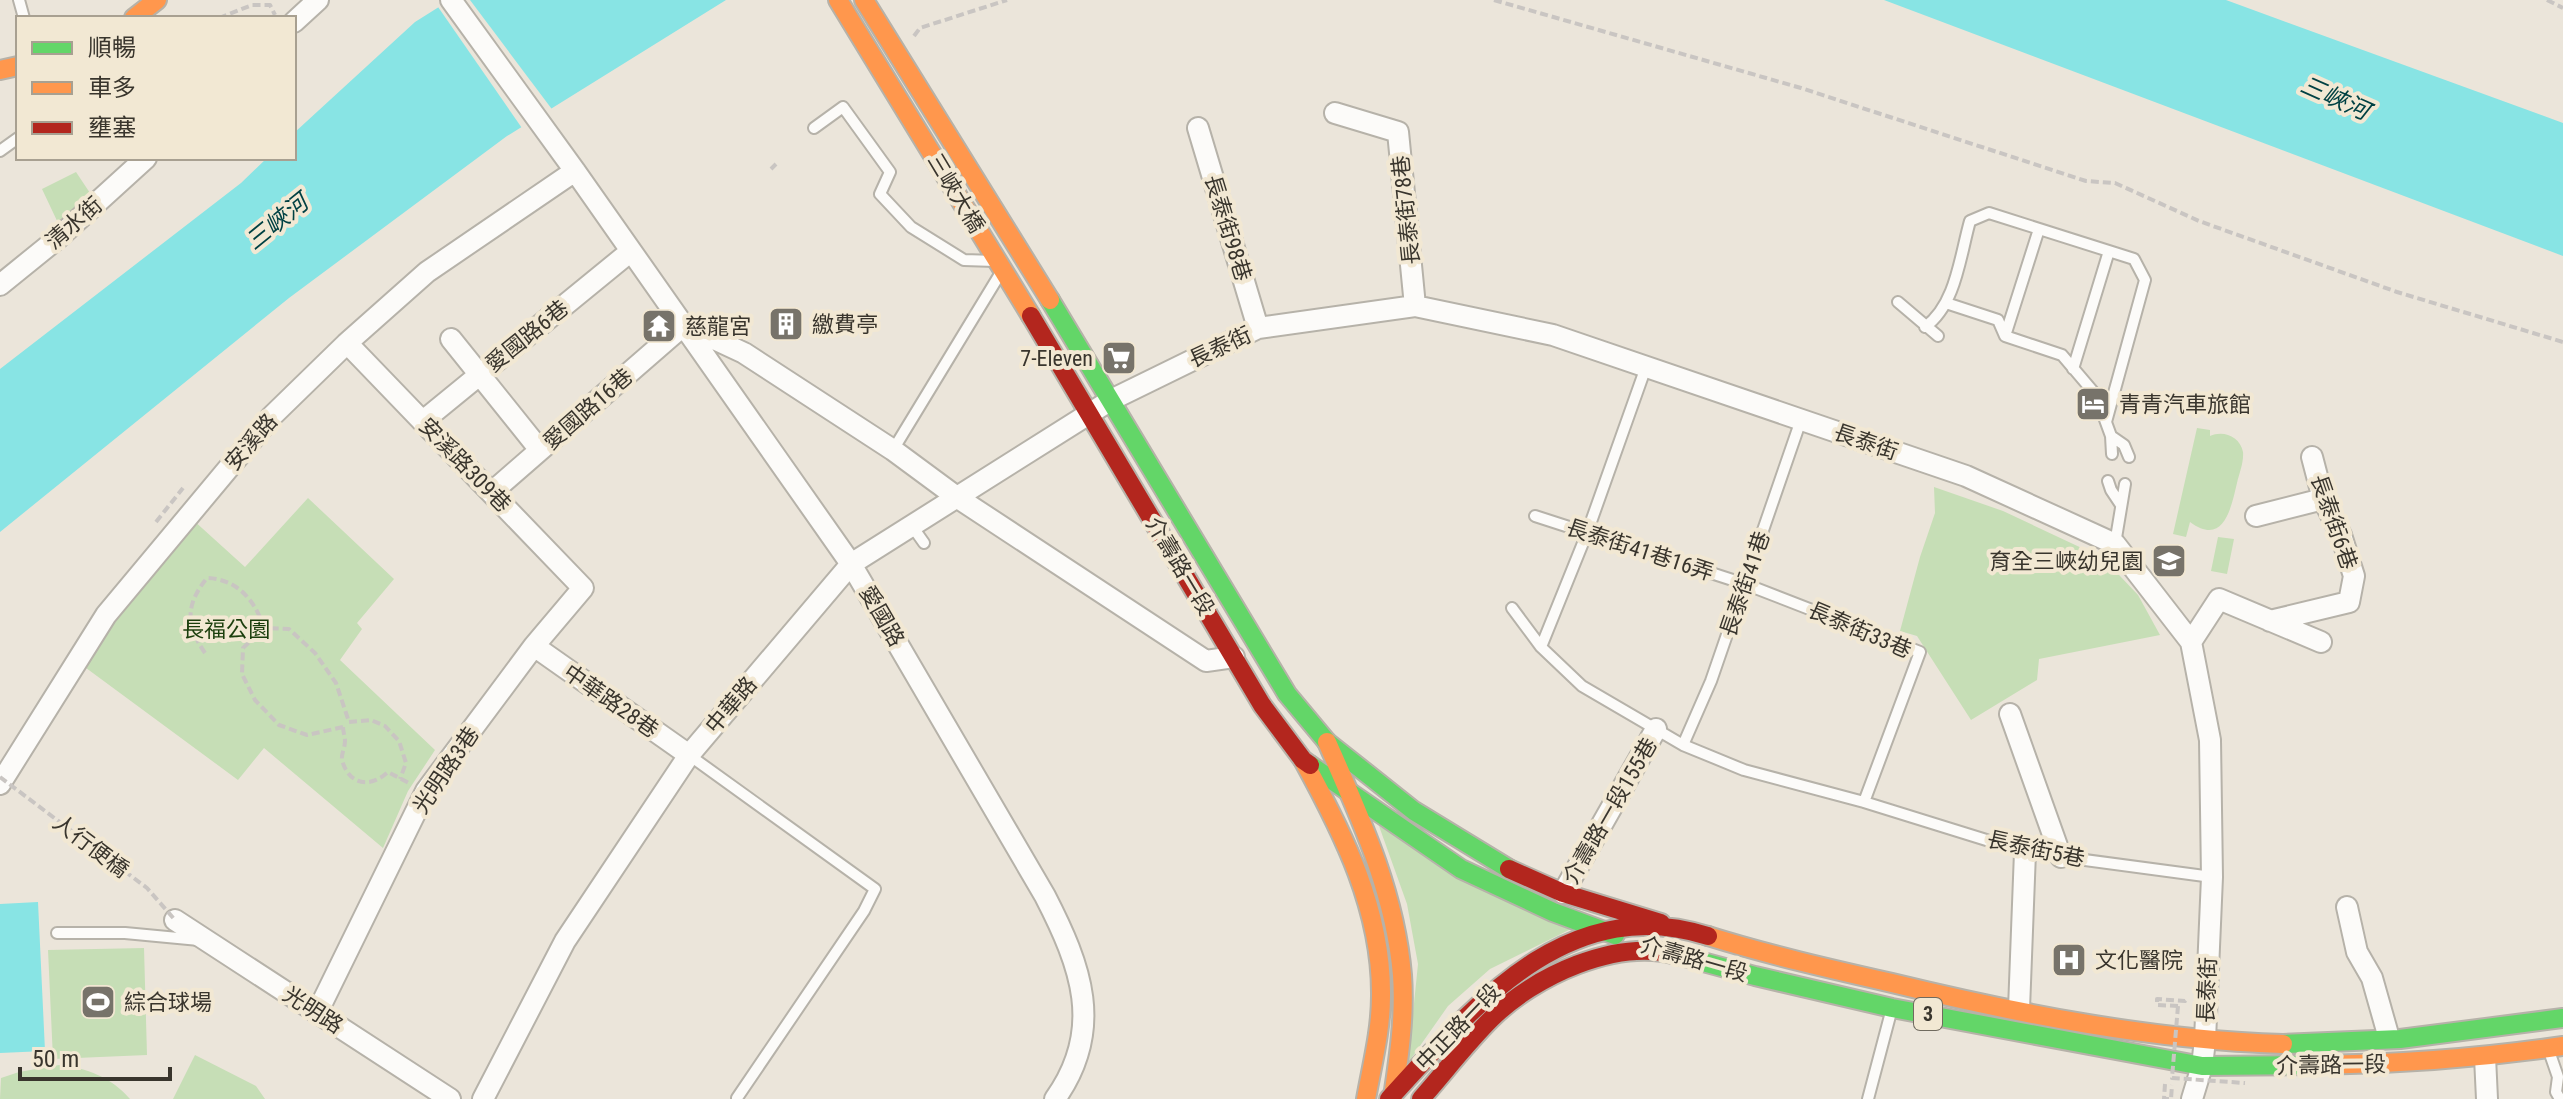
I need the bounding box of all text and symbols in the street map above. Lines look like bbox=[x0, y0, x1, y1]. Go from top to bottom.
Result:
legend bbox=[16, 16, 296, 160]
text: 順暢 bbox=[88, 34, 136, 62]
water label: 三峽河 bbox=[2296, 71, 2377, 127]
text: 車多 bbox=[88, 74, 136, 102]
text: 壅塞 bbox=[88, 114, 136, 142]
street label: 三峽大橋 bbox=[923, 149, 989, 237]
street label: 長泰街78巷 bbox=[1388, 154, 1424, 266]
street label: 長泰街98巷 bbox=[1200, 172, 1256, 284]
water label: 三峽河 bbox=[240, 186, 317, 256]
street label: 清水街 bbox=[41, 192, 107, 254]
street label: 愛國路6巷 bbox=[481, 295, 573, 377]
building icon: 繳費亭 bbox=[767, 305, 805, 343]
temple icon: 慈龍宮 bbox=[640, 307, 678, 345]
place label: 繳費亭 bbox=[812, 312, 878, 337]
place label: 慈龍宮 bbox=[685, 314, 751, 339]
street label: 長泰街 bbox=[1185, 322, 1255, 372]
supermarket icon: 7-Eleven bbox=[1100, 339, 1138, 377]
place label: 7-Eleven bbox=[1020, 346, 1093, 371]
street label: 愛國路16巷 bbox=[538, 364, 638, 454]
hotel icon: 青青汽車旅館 bbox=[2074, 385, 2112, 423]
place label: 青青汽車旅館 bbox=[2119, 392, 2251, 417]
street label: 安溪路 bbox=[220, 409, 282, 475]
street label: 安溪路309巷 bbox=[414, 413, 516, 517]
street label: 長泰街 bbox=[1831, 419, 1901, 465]
street label: 長泰街6巷 bbox=[2306, 471, 2362, 573]
street label: 介壽路一段 bbox=[1141, 512, 1219, 620]
street label: 長泰街41巷16弄 bbox=[1563, 514, 1717, 586]
street label: 長泰街41巷 bbox=[1715, 528, 1775, 640]
school or university icon: 育全三峽幼兒園 bbox=[2150, 542, 2188, 580]
place label: 育全三峽幼兒園 bbox=[1989, 549, 2143, 574]
street label: 愛國路 bbox=[855, 581, 909, 651]
street label: 長泰街33巷 bbox=[1805, 597, 1915, 663]
park label: 長福公園 bbox=[182, 617, 270, 642]
street label: 中華路28巷 bbox=[559, 659, 663, 743]
street label: 中華路 bbox=[700, 672, 762, 738]
street label: 光明路3巷 bbox=[408, 722, 484, 818]
street label: 介壽路一段155巷 bbox=[1558, 733, 1662, 889]
street label: 人行便橋 bbox=[48, 810, 134, 882]
street label: 長泰街5巷 bbox=[1985, 826, 2087, 872]
street label: 介壽路一段 bbox=[1638, 932, 1750, 986]
hospital icon: 文化醫院 bbox=[2050, 941, 2088, 979]
place label: 文化醫院 bbox=[2095, 948, 2183, 973]
street label: 長泰街 bbox=[2193, 957, 2221, 1023]
street label: 中正路一段 bbox=[1411, 979, 1505, 1075]
street label: 光明路 bbox=[279, 982, 347, 1038]
sports icon: 綜合球場 bbox=[79, 983, 117, 1021]
place label: 綜合球場 bbox=[124, 990, 212, 1015]
road number: 3 bbox=[1914, 998, 1942, 1030]
scale bar bbox=[20, 1031, 170, 1081]
text: 50 m bbox=[32, 1045, 79, 1073]
street label: 介壽路一段 bbox=[2276, 1052, 2386, 1078]

